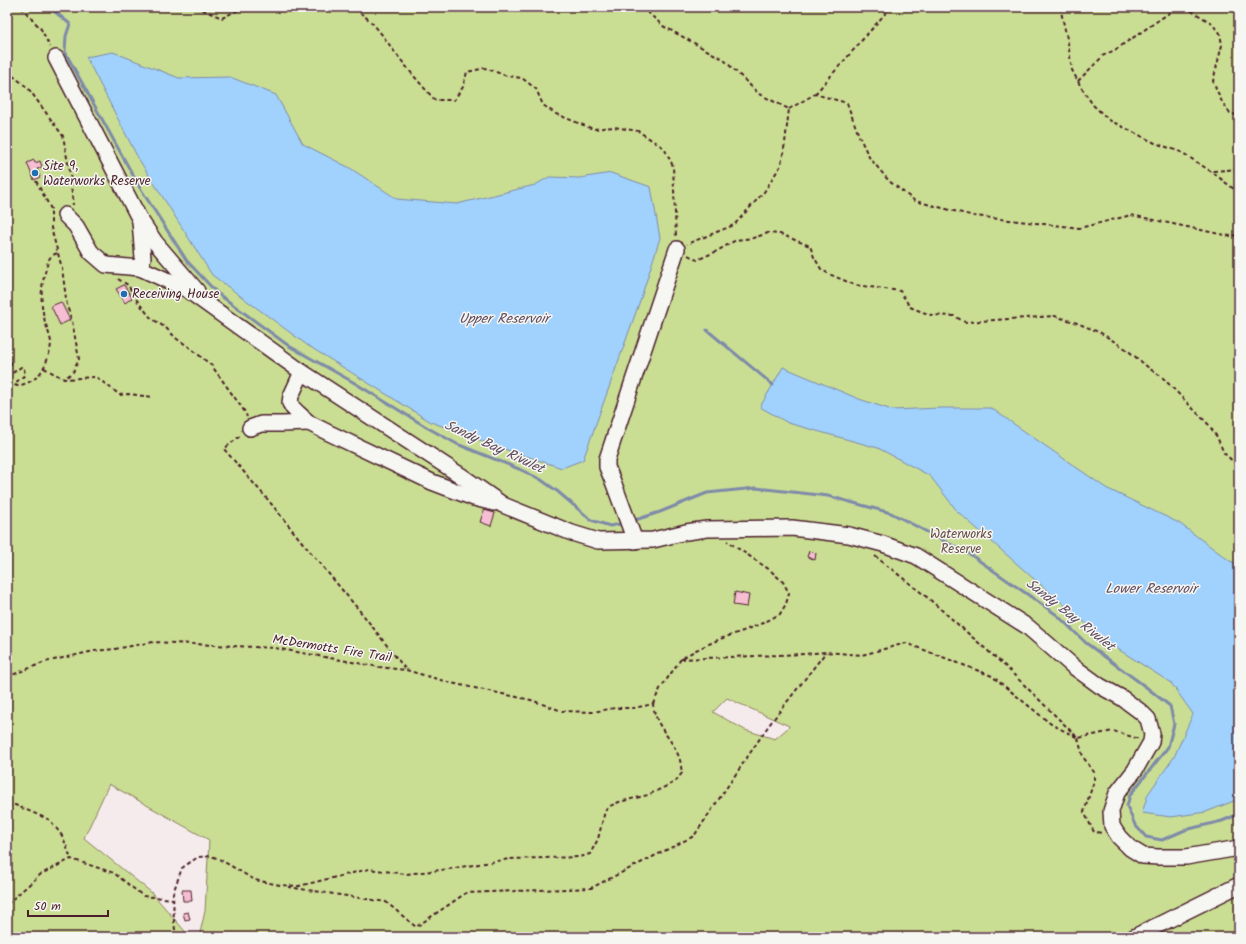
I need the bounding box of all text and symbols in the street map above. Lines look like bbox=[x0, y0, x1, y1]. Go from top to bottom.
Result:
place label: Site 9, Waterworks Reserve bbox=[43, 156, 151, 192]
marker: Site 9, Waterworks Reserve bbox=[30, 168, 40, 178]
place label: Receiving House bbox=[132, 284, 219, 305]
marker: Receiving House bbox=[119, 289, 129, 299]
water label: Upper Reservoir bbox=[459, 308, 552, 330]
water label: Sandy Bay Rivulet bbox=[441, 414, 550, 481]
park label: Waterworks Reserve bbox=[930, 524, 992, 560]
water label: Sandy Bay Rivulet bbox=[1021, 573, 1121, 658]
water label: Lower Reservoir bbox=[1105, 578, 1200, 600]
street label: McDermotts Fire Trail bbox=[271, 629, 393, 669]
scale bar bbox=[28, 892, 108, 918]
text: 50 m bbox=[34, 897, 61, 916]

